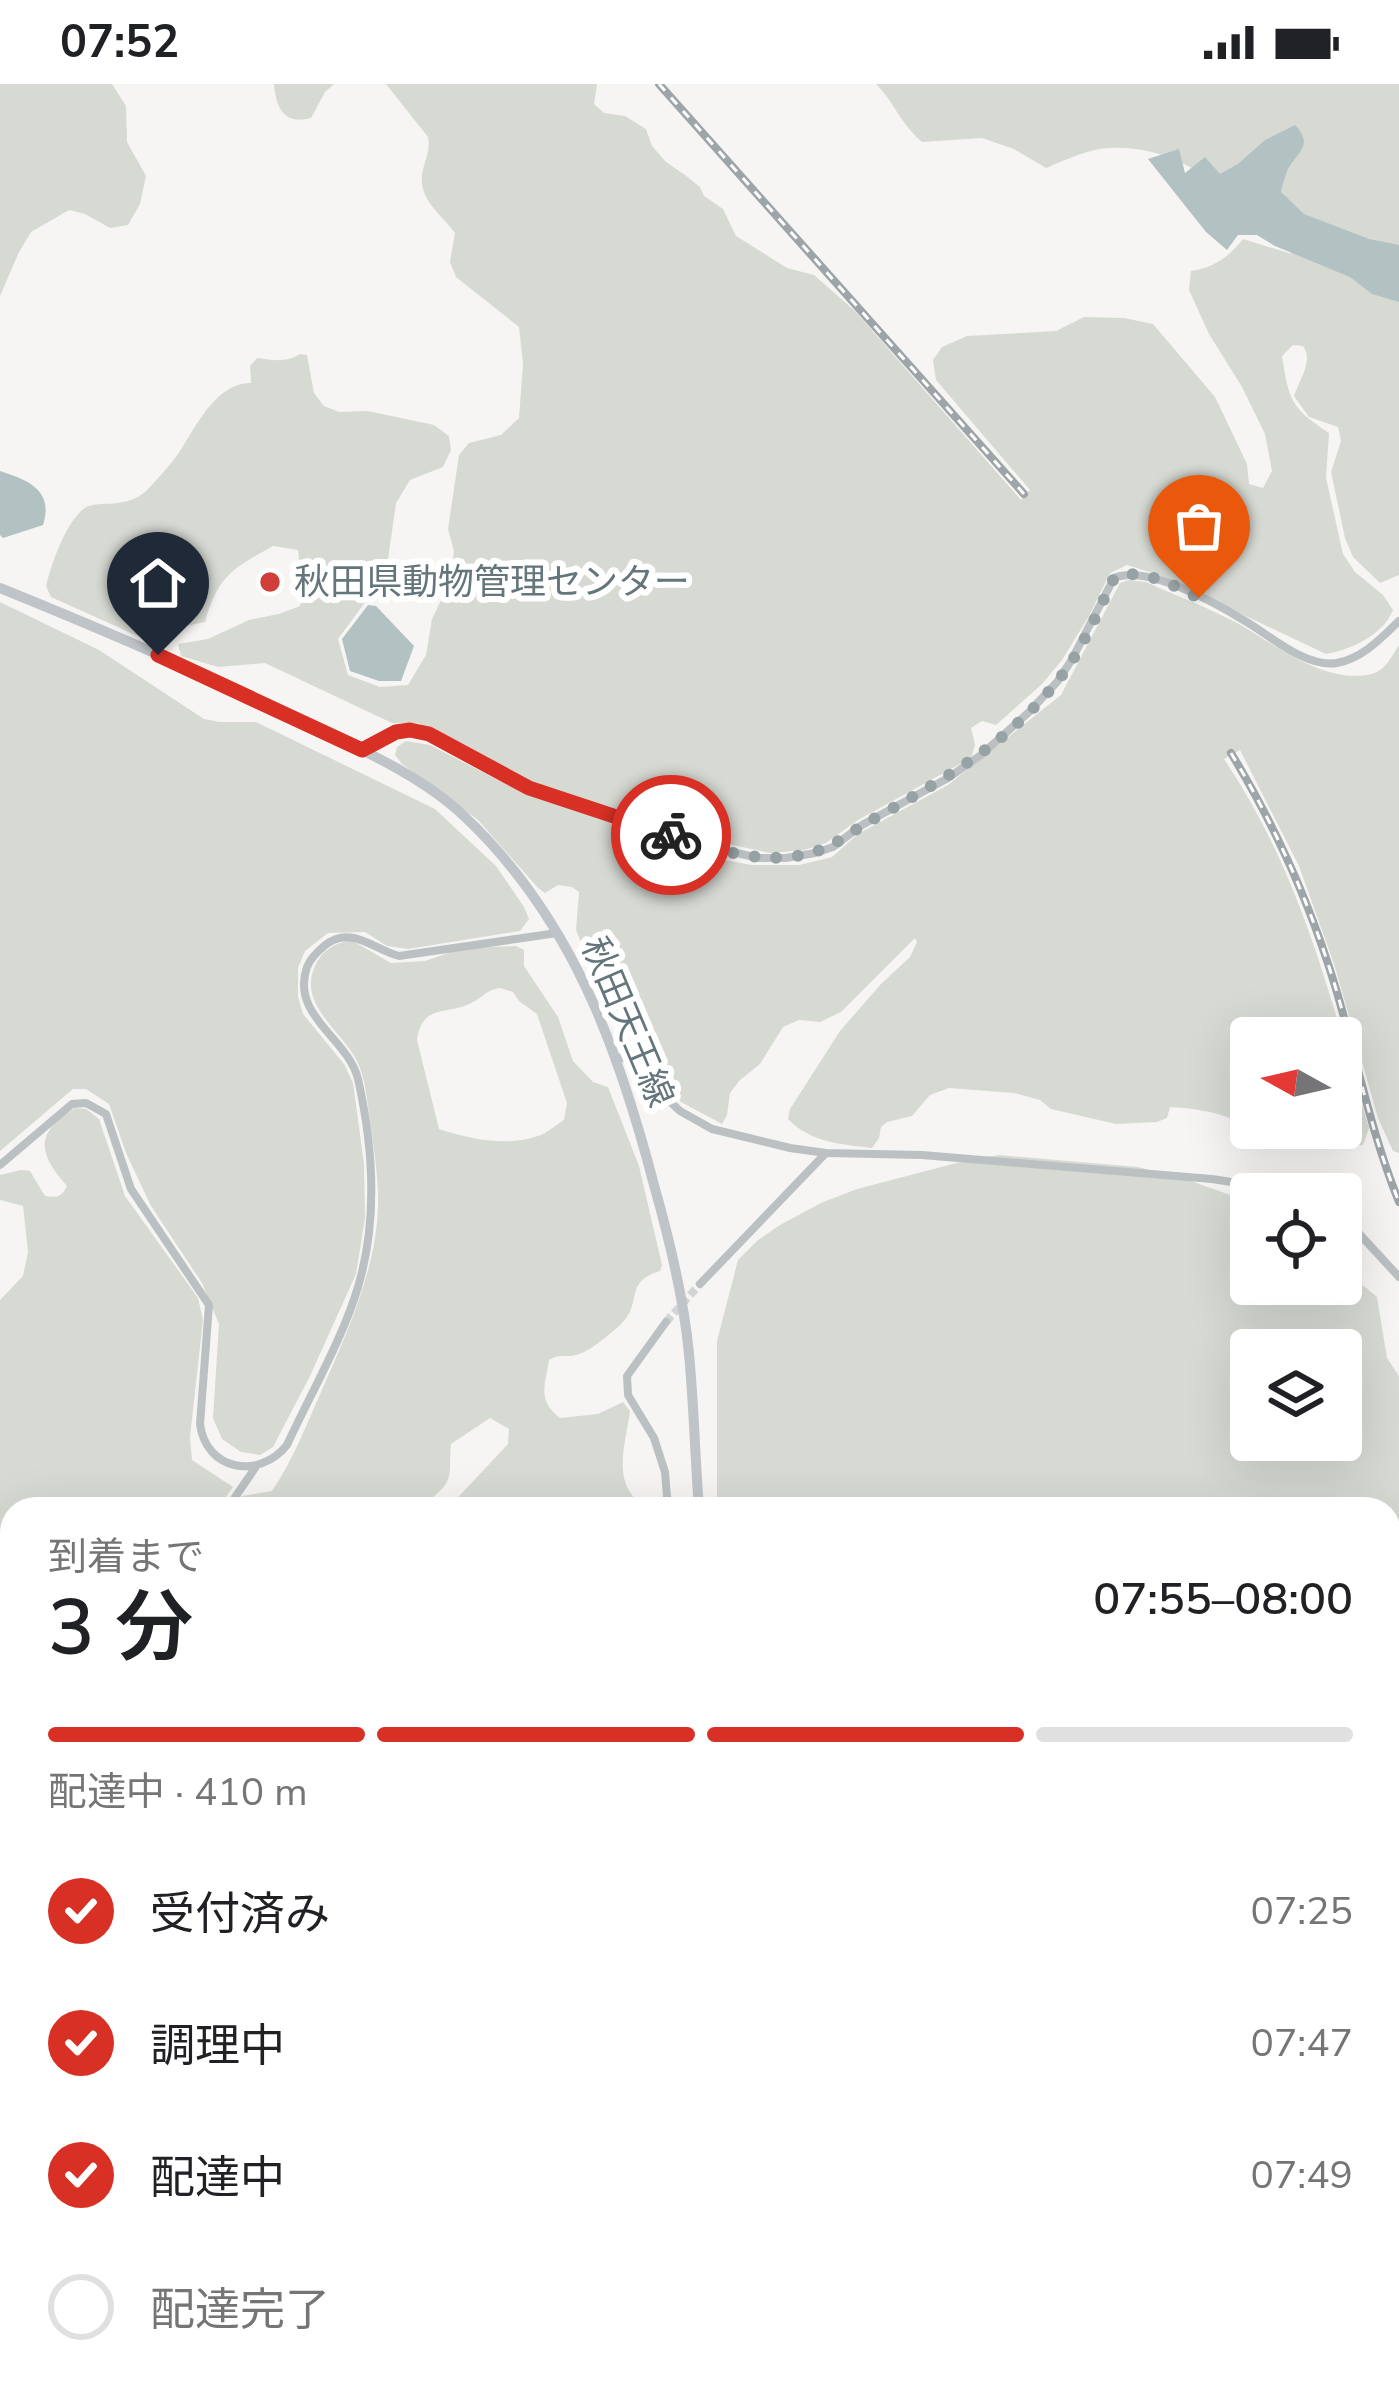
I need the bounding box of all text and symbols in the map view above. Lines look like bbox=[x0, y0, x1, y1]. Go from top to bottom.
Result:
text: 07:52 bbox=[60, 12, 179, 73]
pin bbox=[1148, 475, 1250, 598]
icon: bag bbox=[1166, 493, 1232, 559]
pin bbox=[107, 532, 209, 655]
icon: home bbox=[125, 550, 191, 616]
place label: 秋田県動物管理センター bbox=[294, 558, 690, 607]
marker: 秋田県動物管理センター bbox=[257, 569, 283, 595]
courier bbox=[611, 775, 731, 895]
icon: bike bbox=[638, 802, 704, 868]
street label: 秋田天王線 bbox=[569, 930, 685, 1114]
north arrow bbox=[1230, 1017, 1362, 1149]
map controls bbox=[1230, 1017, 1362, 1461]
button: locate bbox=[1230, 1173, 1362, 1305]
button: layers bbox=[1230, 1329, 1362, 1461]
text: 到着まで bbox=[48, 1531, 204, 1584]
text: 07:55–08:00 bbox=[1093, 1569, 1353, 1630]
text: 3 分 bbox=[48, 1575, 193, 1682]
text: 配達中 · 410 m bbox=[48, 1766, 308, 1819]
icon: check bbox=[48, 1878, 114, 1944]
text: 受付済み bbox=[150, 1884, 330, 1945]
text: 07:25 bbox=[1251, 1885, 1353, 1938]
icon: check bbox=[48, 2010, 114, 2076]
text: 調理中 bbox=[150, 2016, 285, 2077]
text: 07:47 bbox=[1251, 2017, 1353, 2070]
icon: check bbox=[48, 2142, 114, 2208]
text: 配達中 bbox=[150, 2148, 285, 2209]
text: 07:49 bbox=[1251, 2149, 1353, 2202]
text: 配達完了 bbox=[150, 2280, 330, 2341]

